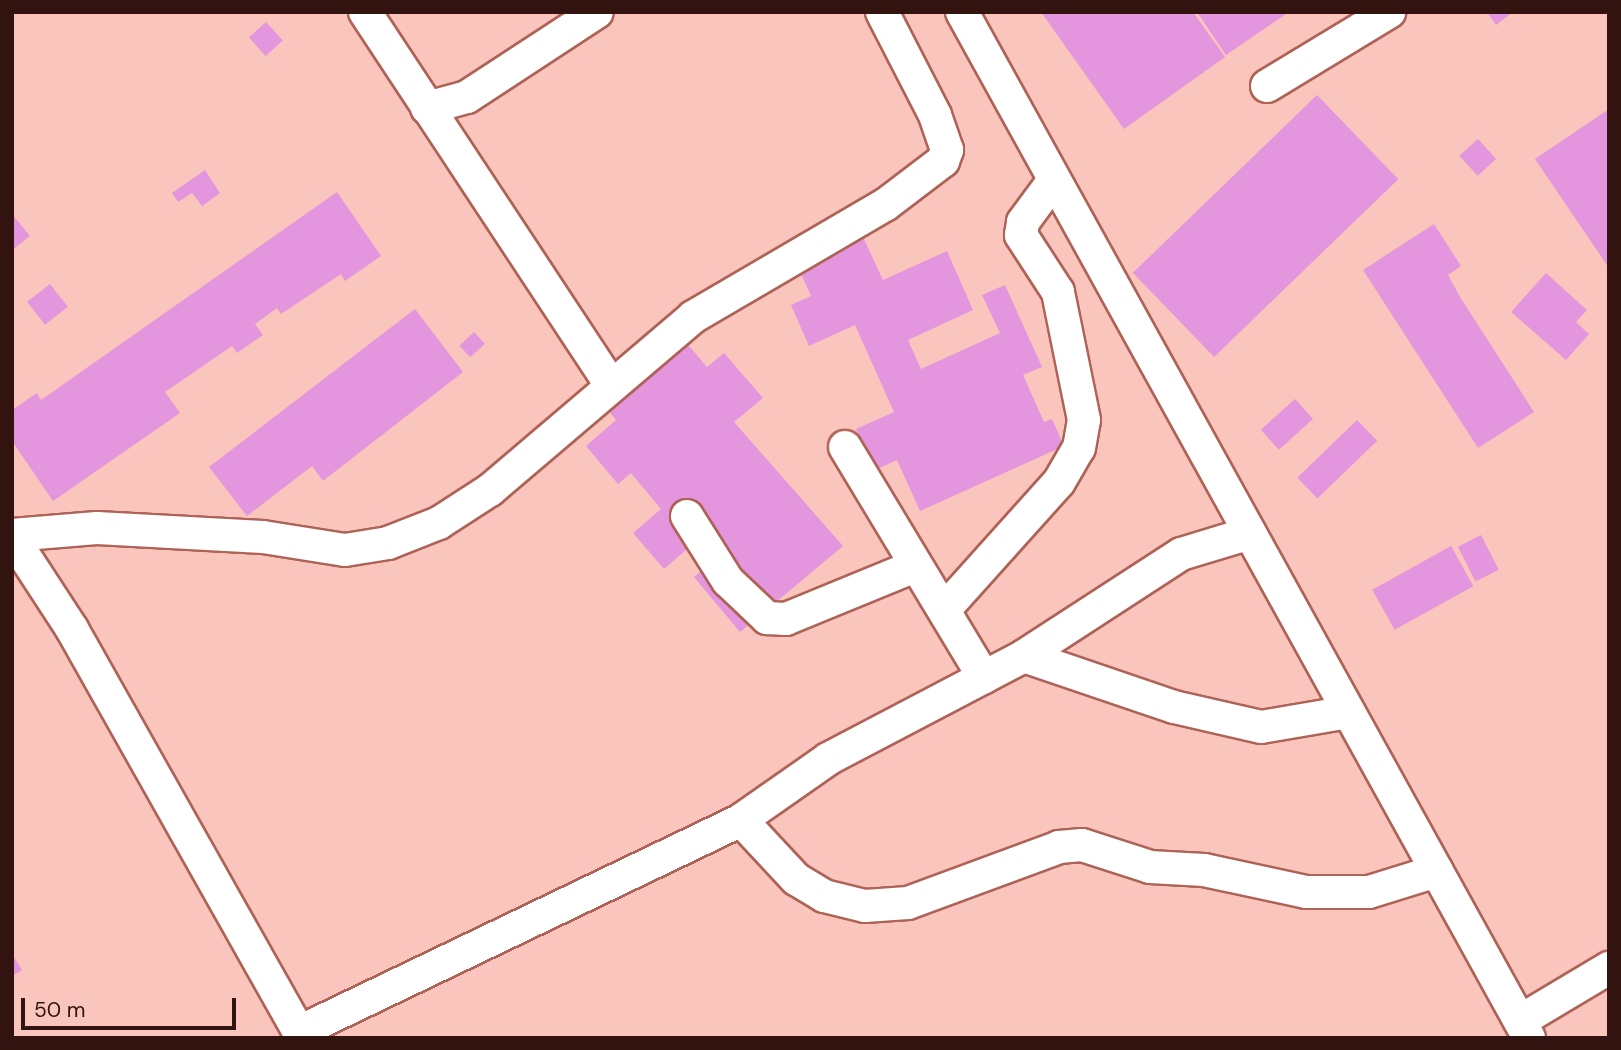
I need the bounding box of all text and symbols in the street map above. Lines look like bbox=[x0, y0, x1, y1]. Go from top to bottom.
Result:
scale bar bbox=[24, 984, 240, 1028]
text: 50 m bbox=[34, 996, 85, 1024]

